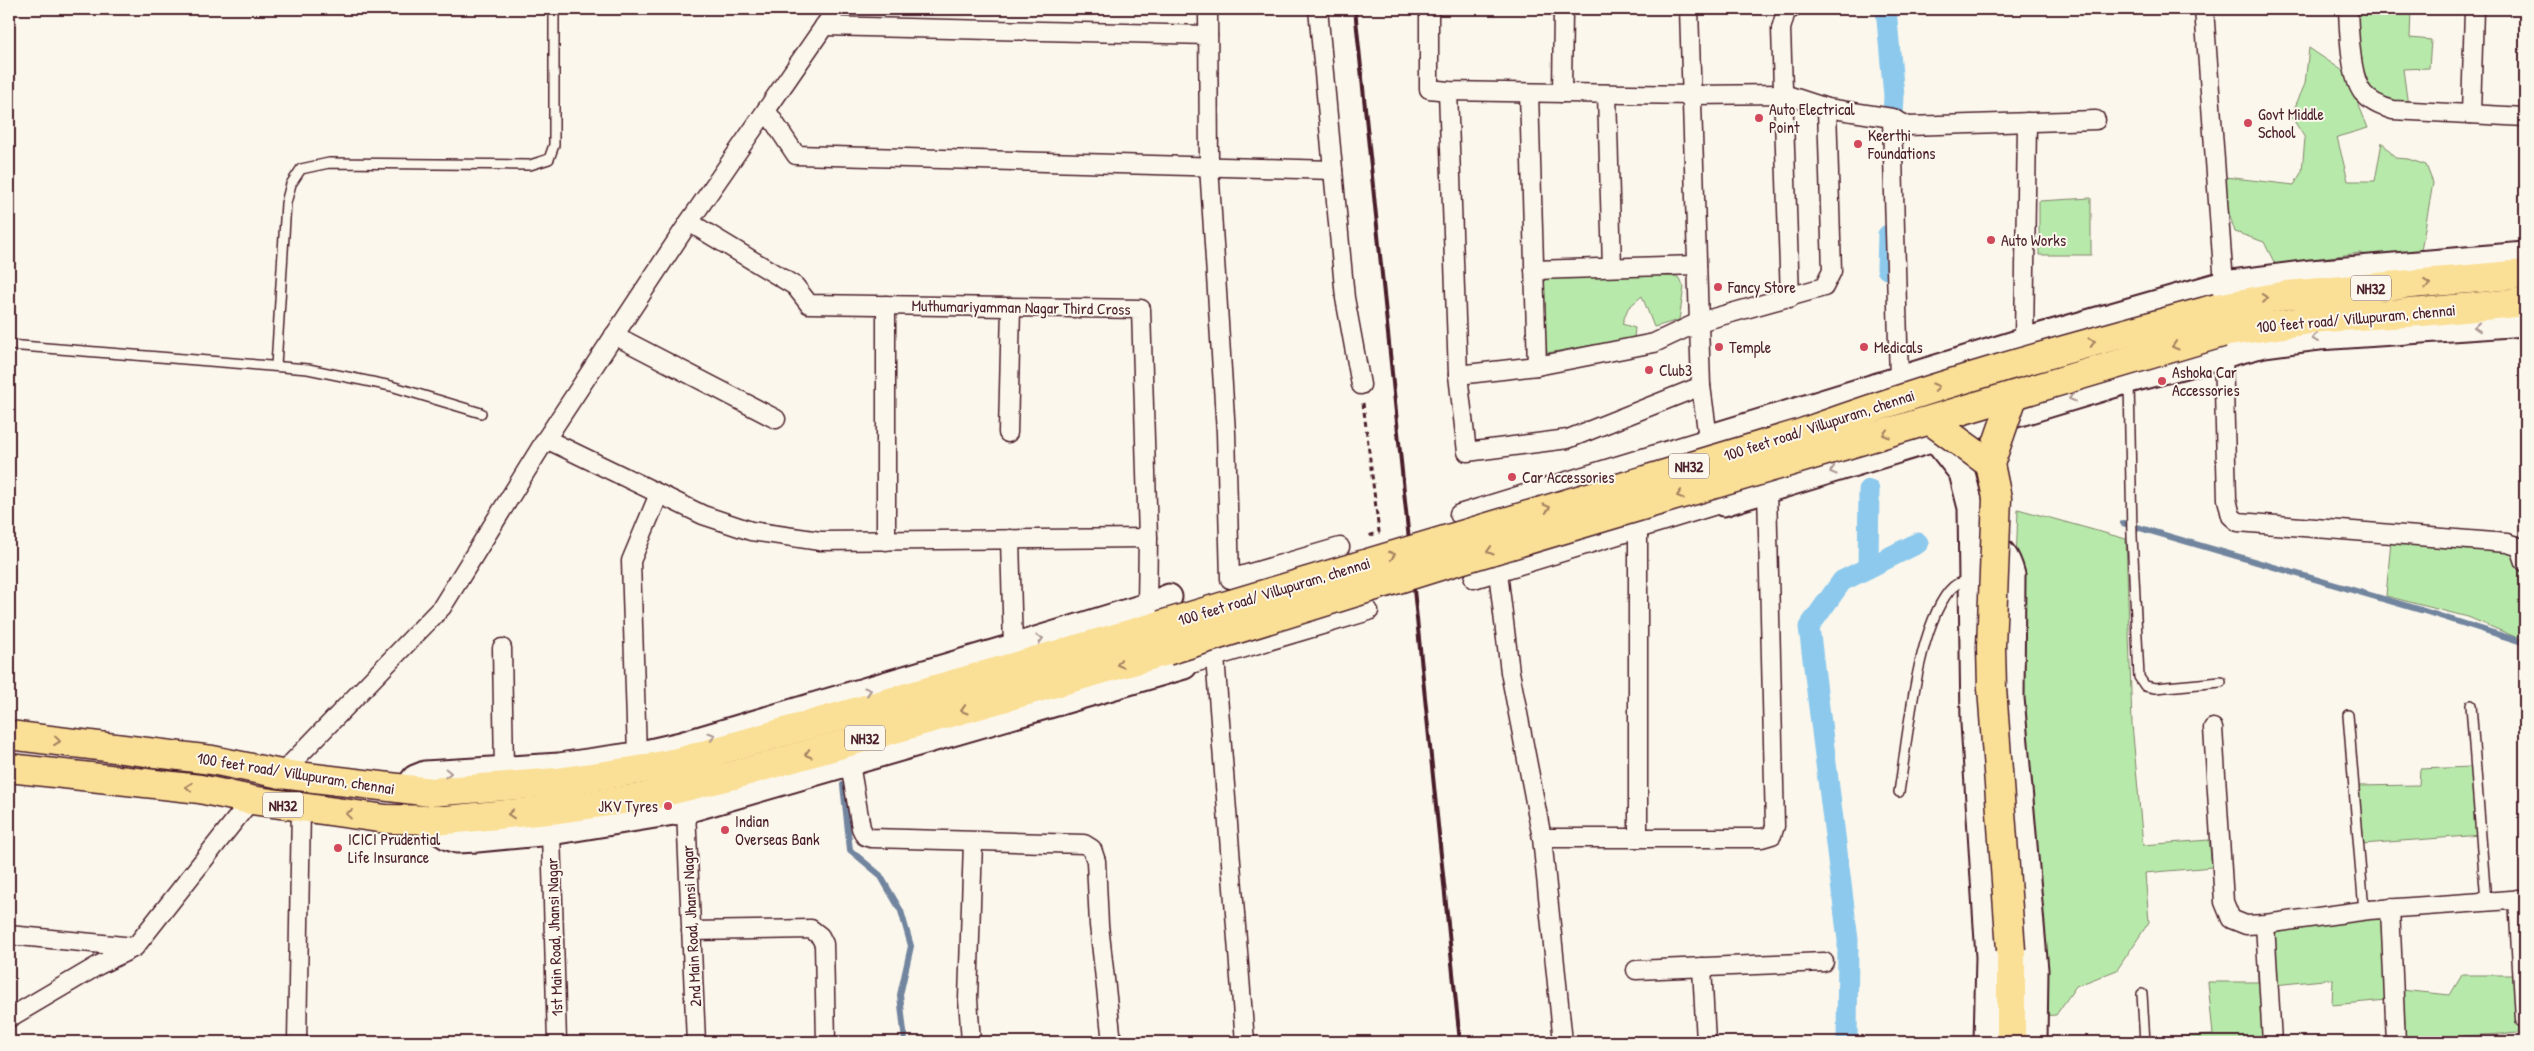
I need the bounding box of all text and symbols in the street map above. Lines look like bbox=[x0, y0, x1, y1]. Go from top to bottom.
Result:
place label: Auto Electrical Point bbox=[1769, 98, 1855, 138]
place label: Govt Middle School bbox=[2258, 103, 2325, 143]
marker: Auto Electrical Point bbox=[1753, 112, 1765, 124]
marker: Govt Middle School bbox=[2242, 117, 2254, 129]
place label: Keerthi Foundations bbox=[1867, 124, 1936, 164]
marker: Keerthi Foundations bbox=[1852, 138, 1864, 150]
place label: Auto Works bbox=[2001, 229, 2066, 251]
marker: Auto Works bbox=[1985, 234, 1997, 246]
place label: Fancy Store bbox=[1727, 276, 1797, 298]
road number: NH32 bbox=[2351, 276, 2391, 300]
one-way arrow bbox=[2423, 278, 2431, 289]
marker: Fancy Store bbox=[1712, 281, 1724, 293]
street label: Muthumariyamman Nagar Third Cross bbox=[911, 294, 1131, 320]
one-way arrow bbox=[2261, 294, 2270, 304]
street label: 100 feet road/ Villupuram, chennai bbox=[2255, 298, 2457, 338]
one-way arrow bbox=[2472, 321, 2480, 332]
one-way arrow bbox=[2310, 332, 2318, 343]
place label: Temple bbox=[1729, 336, 1772, 358]
place label: Medicals bbox=[1874, 336, 1923, 358]
one-way arrow bbox=[2088, 337, 2096, 347]
marker: Temple bbox=[1713, 341, 1725, 353]
marker: Medicals bbox=[1858, 341, 1870, 353]
one-way arrow bbox=[2172, 341, 2180, 351]
place label: Club3 bbox=[1659, 359, 1692, 381]
place label: Ashoka Car Accessories bbox=[2172, 361, 2240, 401]
marker: Club3 bbox=[1643, 364, 1655, 376]
marker: Ashoka Car Accessories bbox=[2156, 375, 2168, 387]
one-way arrow bbox=[1932, 382, 1940, 392]
street label: 100 feet road/ Villupuram, chennai bbox=[1720, 384, 1918, 466]
one-way arrow bbox=[2069, 392, 2077, 402]
one-way arrow bbox=[1882, 429, 1891, 439]
road number: NH32 bbox=[1669, 454, 1709, 478]
one-way arrow bbox=[1830, 465, 1838, 475]
place label: Car Accessories bbox=[1522, 466, 1615, 488]
marker: Car Accessories bbox=[1506, 471, 1518, 483]
one-way arrow bbox=[1676, 489, 1684, 499]
one-way arrow bbox=[1543, 504, 1551, 514]
one-way arrow bbox=[1487, 546, 1495, 556]
one-way arrow bbox=[1387, 550, 1395, 560]
street label: 100 feet road/ Villupuram, chennai bbox=[1175, 551, 1373, 631]
one-way arrow bbox=[1035, 634, 1044, 644]
one-way arrow bbox=[1116, 659, 1125, 669]
one-way arrow bbox=[863, 686, 871, 696]
one-way arrow bbox=[960, 704, 968, 715]
road number: NH32 bbox=[845, 726, 885, 750]
one-way arrow bbox=[707, 731, 715, 741]
one-way arrow bbox=[53, 735, 61, 746]
street label: 100 feet road/ Villupuram, chennai bbox=[195, 746, 397, 800]
one-way arrow bbox=[804, 749, 812, 759]
one-way arrow bbox=[444, 768, 452, 778]
one-way arrow bbox=[184, 782, 192, 793]
road number: NH32 bbox=[263, 792, 303, 818]
place label: JKV Tyres bbox=[598, 795, 658, 817]
marker: JKV Tyres bbox=[662, 800, 674, 812]
one-way arrow bbox=[506, 808, 514, 819]
one-way arrow bbox=[345, 809, 353, 820]
place label: Indian Overseas Bank bbox=[735, 810, 820, 850]
marker: Indian Overseas Bank bbox=[719, 824, 731, 836]
place label: ICICI Prudential Life Insurance bbox=[348, 828, 441, 868]
marker: ICICI Prudential Life Insurance bbox=[332, 842, 344, 854]
street label: 2nd Main Road, Jhansi Nagar bbox=[676, 845, 706, 1007]
street label: 1st Main Road, Jhansi Nagar bbox=[540, 857, 568, 1017]

